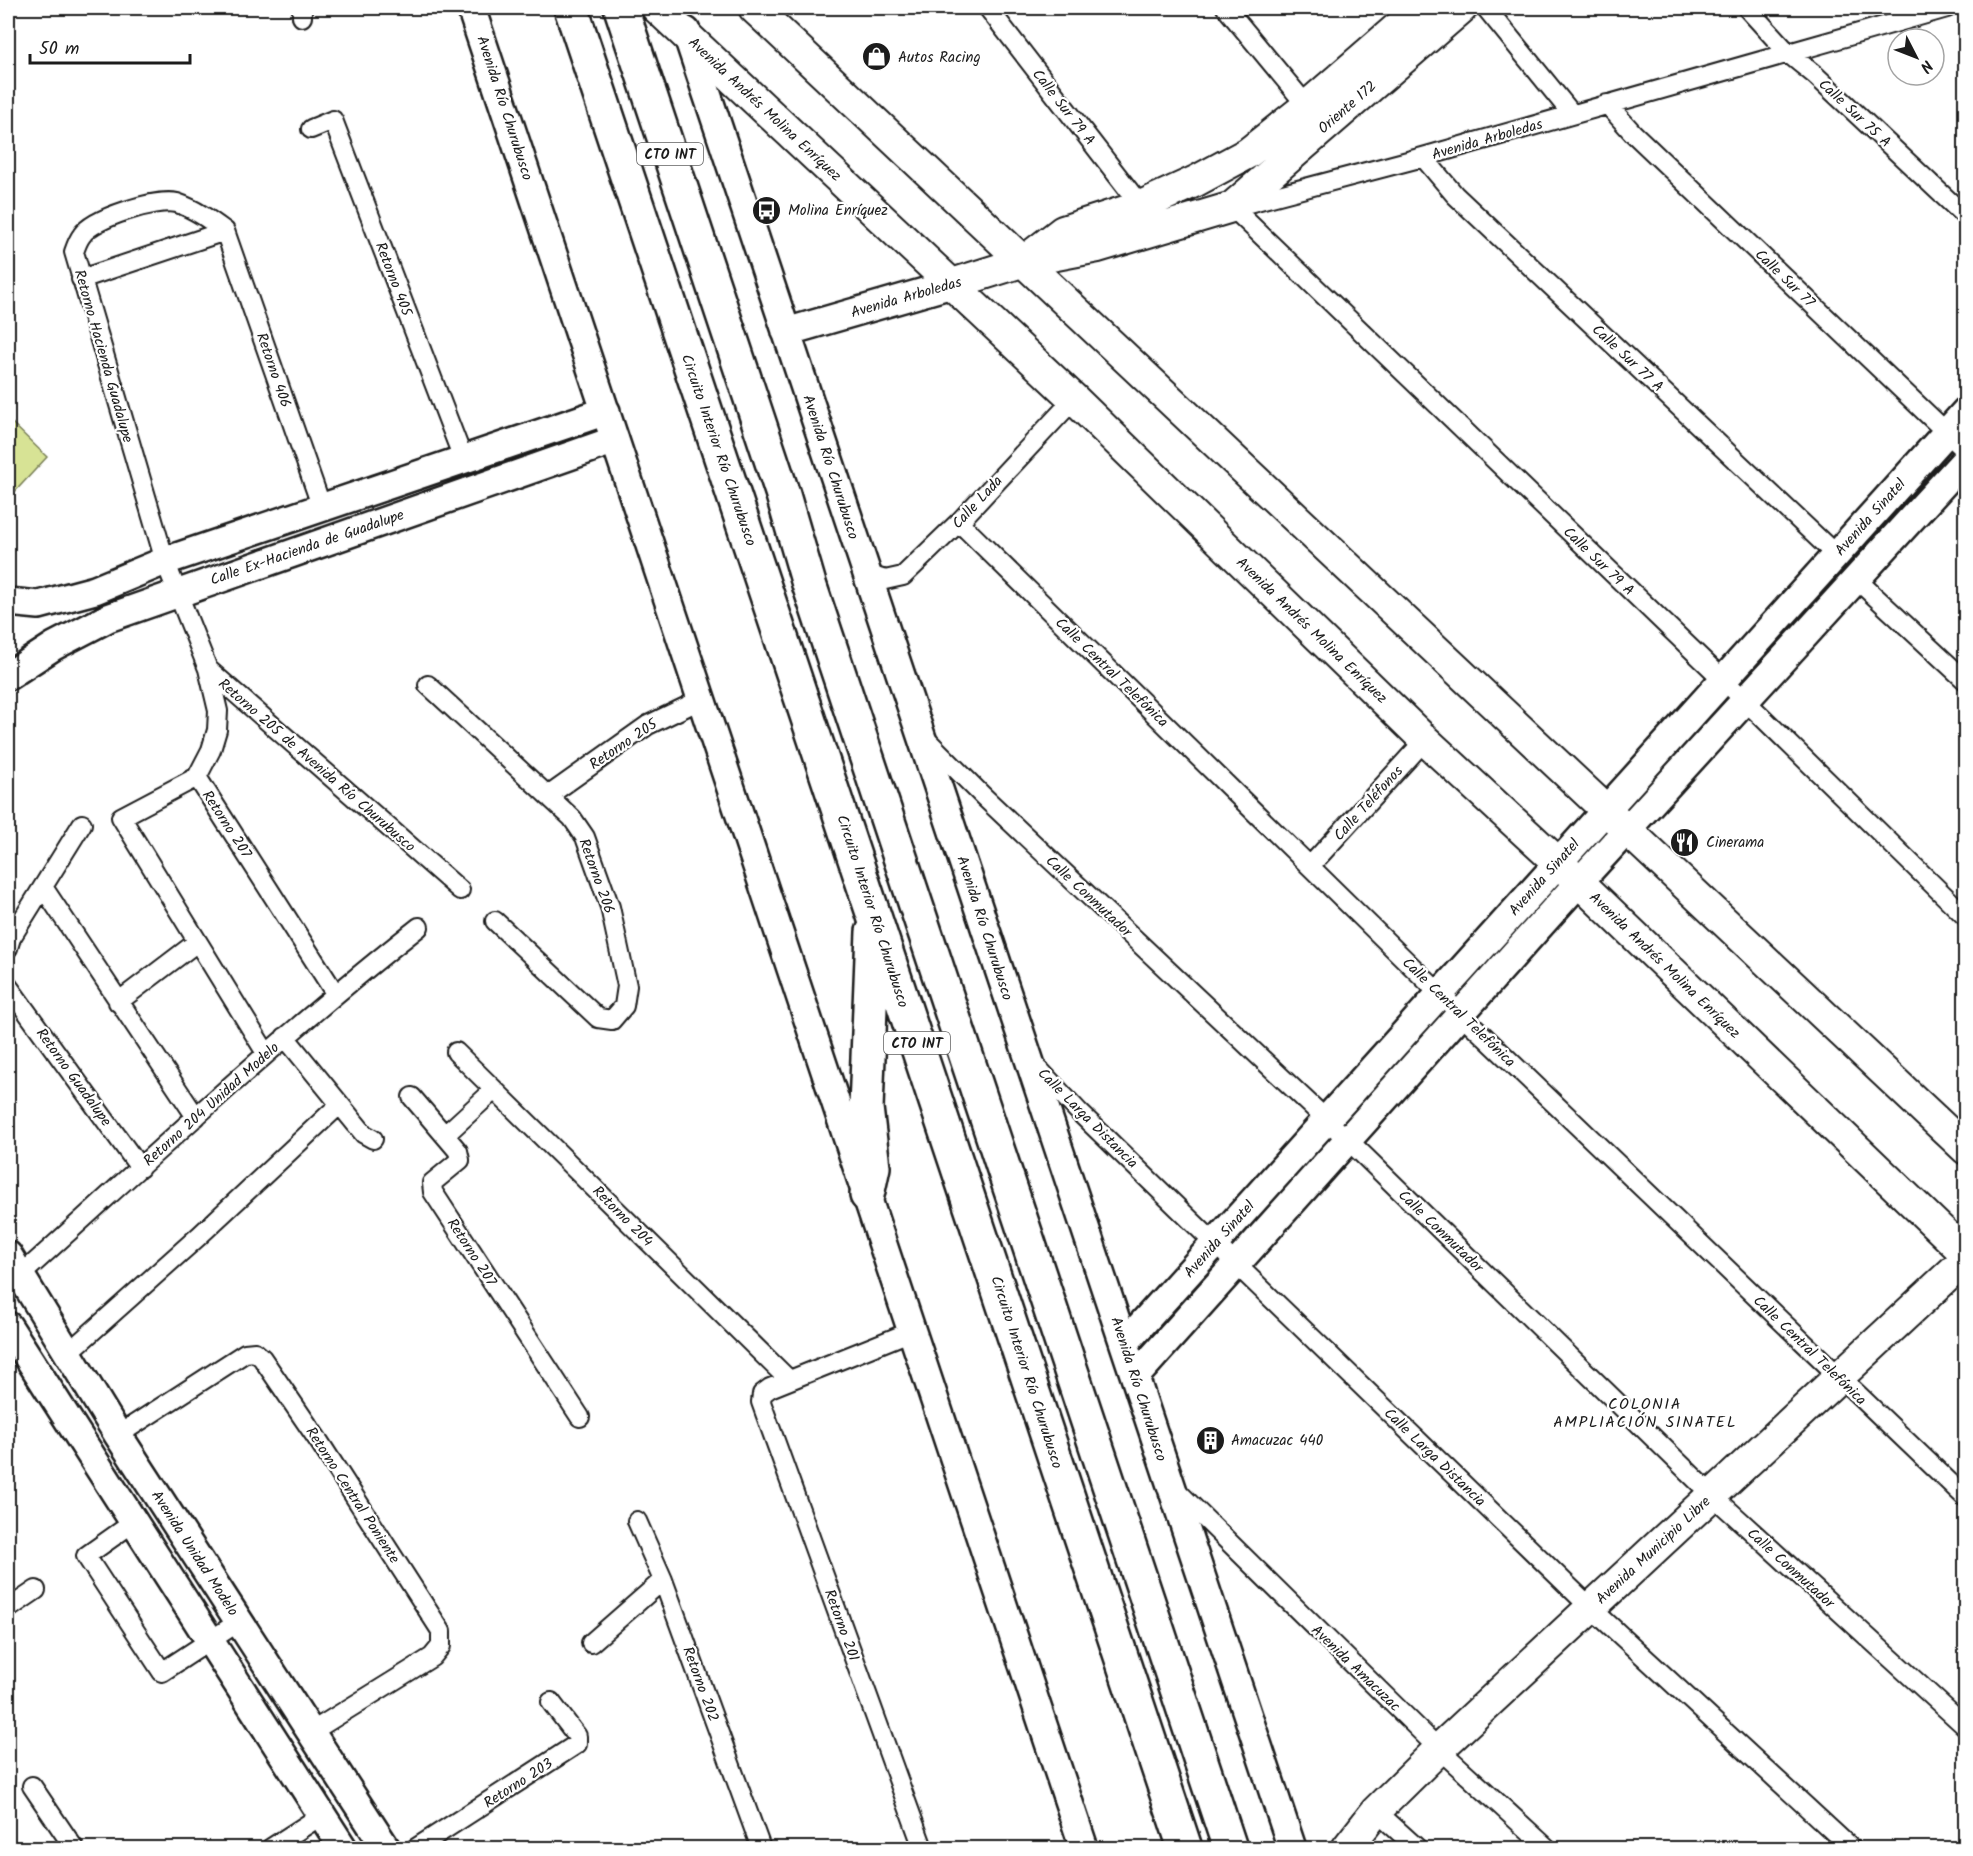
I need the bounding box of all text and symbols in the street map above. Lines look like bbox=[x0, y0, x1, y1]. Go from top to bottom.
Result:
scale bar bbox=[30, 27, 190, 65]
north arrow bbox=[1886, 27, 1946, 87]
street label: Avenida Andrés Molina Enríquez bbox=[682, 32, 847, 188]
street label: Avenida Río Churubusco bbox=[469, 33, 539, 184]
text: 50 m bbox=[39, 35, 79, 64]
shop icon: Autos Racing bbox=[861, 41, 893, 73]
place label: Autos Racing bbox=[898, 46, 981, 70]
text: N bbox=[1913, 54, 1939, 78]
street label: Calle Sur 79 A bbox=[1026, 64, 1101, 151]
street label: Calle Sur 75 A bbox=[1812, 73, 1896, 154]
street label: Oriente 172 bbox=[1313, 75, 1382, 140]
street label: Avenida Arboledas bbox=[1429, 112, 1546, 167]
road number: CTO INT bbox=[637, 143, 703, 165]
bus stop icon: Molina Enríquez bbox=[751, 194, 783, 226]
place label: Molina Enríquez bbox=[788, 199, 888, 223]
street label: Retorno 405 bbox=[368, 239, 419, 321]
street label: Calle Sur 77 bbox=[1749, 244, 1821, 315]
street label: Retorno Hacienda Guadalupe bbox=[67, 267, 139, 446]
street label: Avenida Arboledas bbox=[848, 270, 965, 325]
street label: Calle Sur 77 A bbox=[1586, 319, 1669, 399]
street label: Retorno 406 bbox=[249, 330, 297, 411]
street label: Circuito Interior Río Churubusco bbox=[674, 351, 762, 550]
street label: Avenida Río Churubusco bbox=[795, 392, 865, 543]
street label: Calle Lada bbox=[946, 470, 1009, 535]
street label: Avenida Sinatel bbox=[1829, 473, 1912, 562]
street label: Calle Ex-Hacienda de Guadalupe bbox=[207, 503, 408, 592]
street label: Calle Sur 79 A bbox=[1557, 521, 1640, 602]
street label: Avenida Andrés Molina Enríquez bbox=[1230, 552, 1393, 710]
street label: Calle Central Telefónica bbox=[1049, 612, 1174, 734]
street label: Retorno 205 de Avenida Río Churubusco bbox=[212, 673, 421, 859]
street label: Retorno 205 bbox=[584, 713, 663, 777]
street label: Calle Teléfonos bbox=[1328, 760, 1410, 847]
street label: Retorno 207 bbox=[195, 786, 258, 864]
street label: Circuito Interior Río Churubusco bbox=[829, 812, 915, 1011]
restaurant icon: Cinerama bbox=[1669, 826, 1701, 858]
place label: Cinerama bbox=[1706, 831, 1764, 855]
street label: Avenida Sinatel bbox=[1503, 833, 1586, 922]
street label: Retorno 206 bbox=[571, 835, 621, 917]
street label: Calle Conmutador bbox=[1039, 850, 1138, 944]
street label: Avenida Río Churubusco bbox=[949, 853, 1019, 1004]
street label: Avenida Andrés Molina Enríquez bbox=[1583, 887, 1746, 1045]
street label: Calle Central Telefónica bbox=[1396, 952, 1521, 1074]
street label: Retorno Guadalupe bbox=[29, 1023, 117, 1132]
road number: CTO INT bbox=[884, 1032, 950, 1054]
street label: Retorno 204 Unidad Modelo bbox=[138, 1037, 285, 1173]
street label: Calle Larga Distancia bbox=[1031, 1063, 1143, 1175]
street label: Retorno 204 bbox=[586, 1181, 658, 1253]
street label: Calle Conmutador bbox=[1392, 1184, 1489, 1280]
street label: Avenida Sinatel bbox=[1178, 1195, 1261, 1284]
street label: Retorno 207 bbox=[440, 1214, 503, 1292]
street label: Circuito Interior Río Churubusco bbox=[983, 1273, 1069, 1472]
street label: Calle Central Telefónica bbox=[1747, 1290, 1872, 1412]
street label: Avenida Río Churubusco bbox=[1103, 1314, 1173, 1465]
district label: COLONIA AMPLIACIÓN SINATEL bbox=[1553, 1392, 1737, 1435]
street label: Calle Larga Distancia bbox=[1378, 1402, 1491, 1513]
street label: Retorno Central Poniente bbox=[299, 1422, 406, 1569]
building icon: Amacuzac 440 bbox=[1194, 1424, 1226, 1456]
place label: Amacuzac 440 bbox=[1231, 1429, 1324, 1453]
street label: Avenida Unidad Modelo bbox=[144, 1486, 244, 1622]
street label: Avenida Municipio Libre bbox=[1591, 1491, 1717, 1611]
street label: Calle Conmutador bbox=[1741, 1523, 1840, 1616]
street label: Retorno 201 bbox=[817, 1586, 865, 1665]
street label: Avenida Amacuzac bbox=[1305, 1620, 1406, 1718]
street label: Retorno 202 bbox=[675, 1643, 725, 1725]
street label: Retorno 203 bbox=[479, 1752, 558, 1815]

